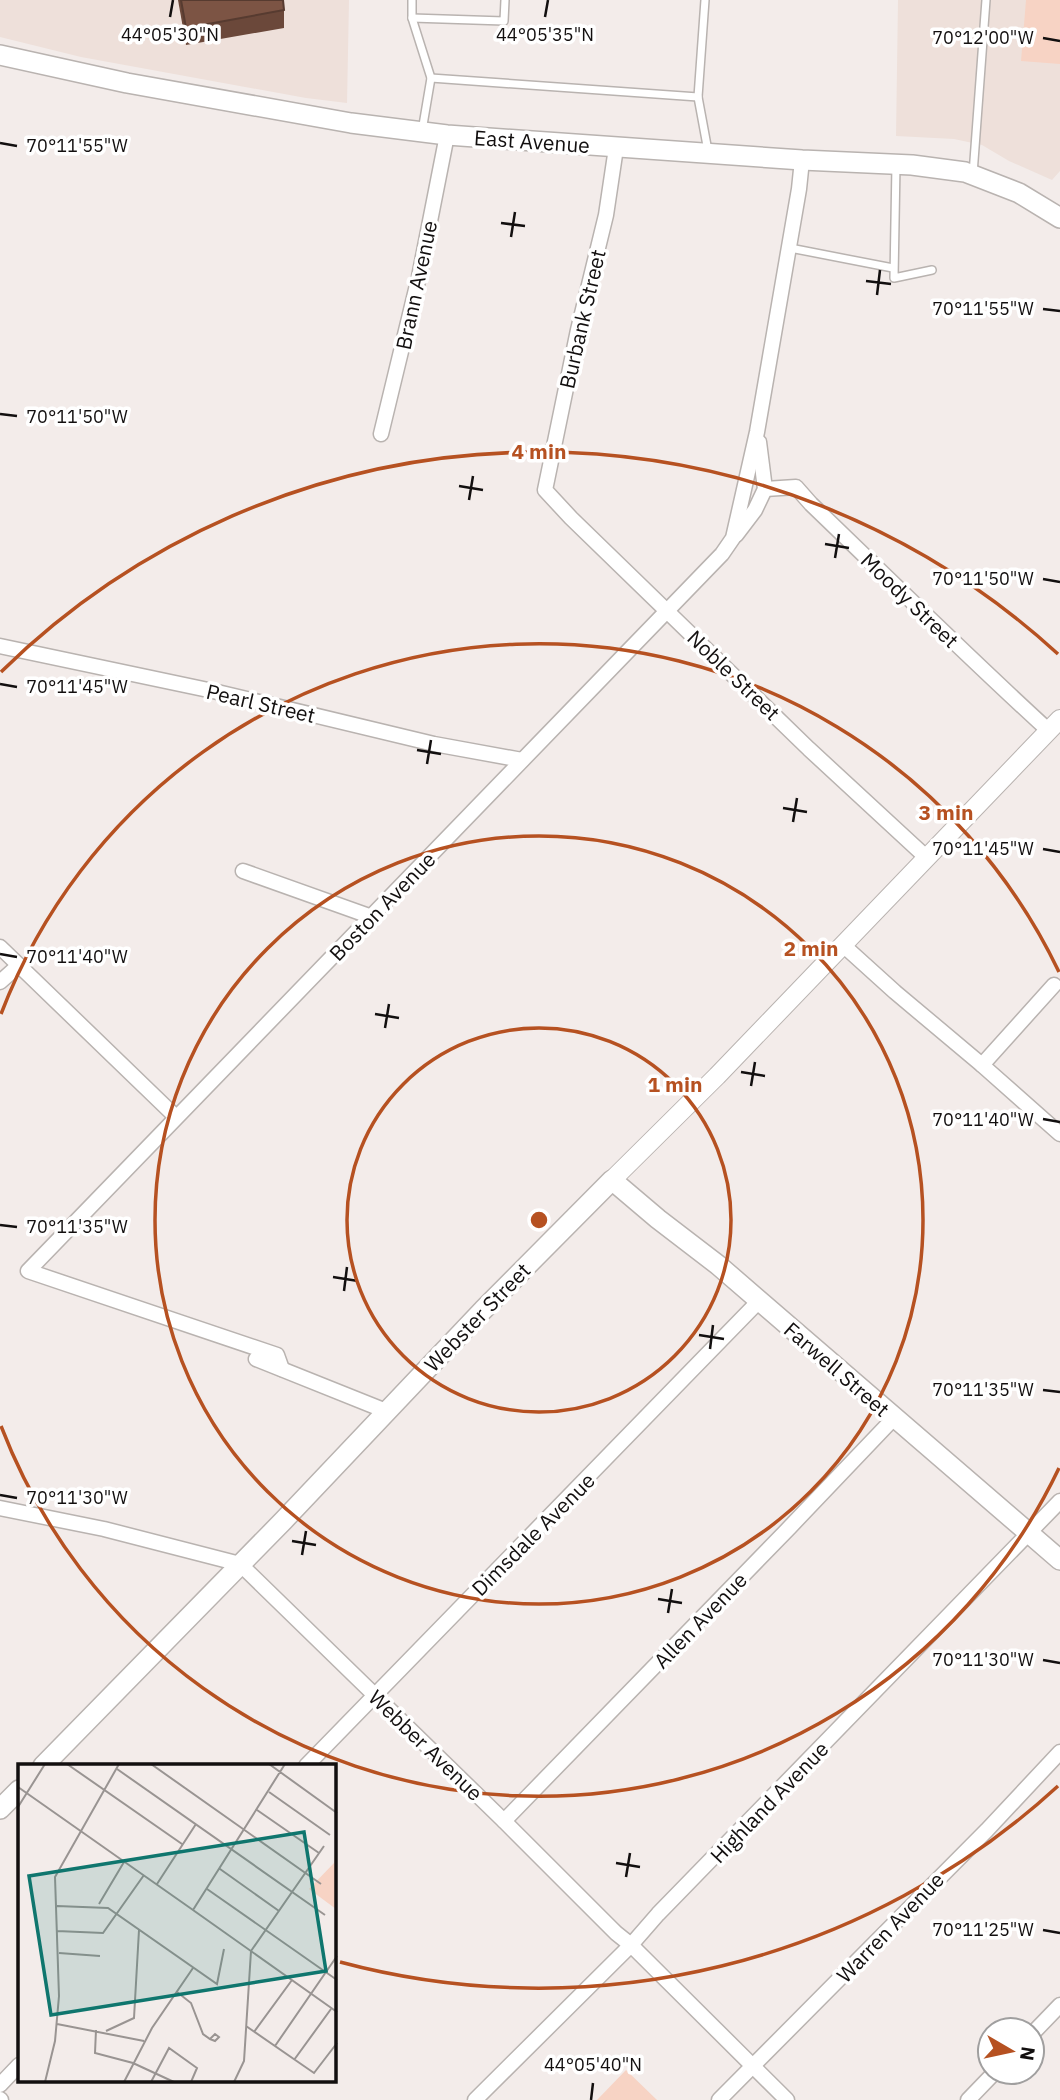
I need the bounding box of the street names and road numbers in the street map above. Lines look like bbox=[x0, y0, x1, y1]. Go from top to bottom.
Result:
street label: East Avenue bbox=[473, 123, 591, 159]
street label: Brann Avenue bbox=[389, 218, 443, 352]
street label: Burbank Street bbox=[552, 247, 612, 391]
street label: Moody Street bbox=[855, 546, 965, 654]
street label: Noble Street bbox=[682, 624, 786, 726]
street label: Pearl Street bbox=[204, 677, 318, 729]
street label: Boston Avenue bbox=[323, 845, 441, 967]
street label: Webster Street bbox=[418, 1256, 536, 1378]
street label: Farwell Street bbox=[778, 1315, 896, 1423]
street label: Dimsdale Avenue bbox=[465, 1466, 601, 1602]
street label: Allen Avenue bbox=[647, 1566, 753, 1674]
street label: Webber Avenue bbox=[363, 1683, 489, 1807]
street label: Highland Avenue bbox=[704, 1735, 834, 1869]
street label: Warren Avenue bbox=[830, 1866, 950, 1988]

